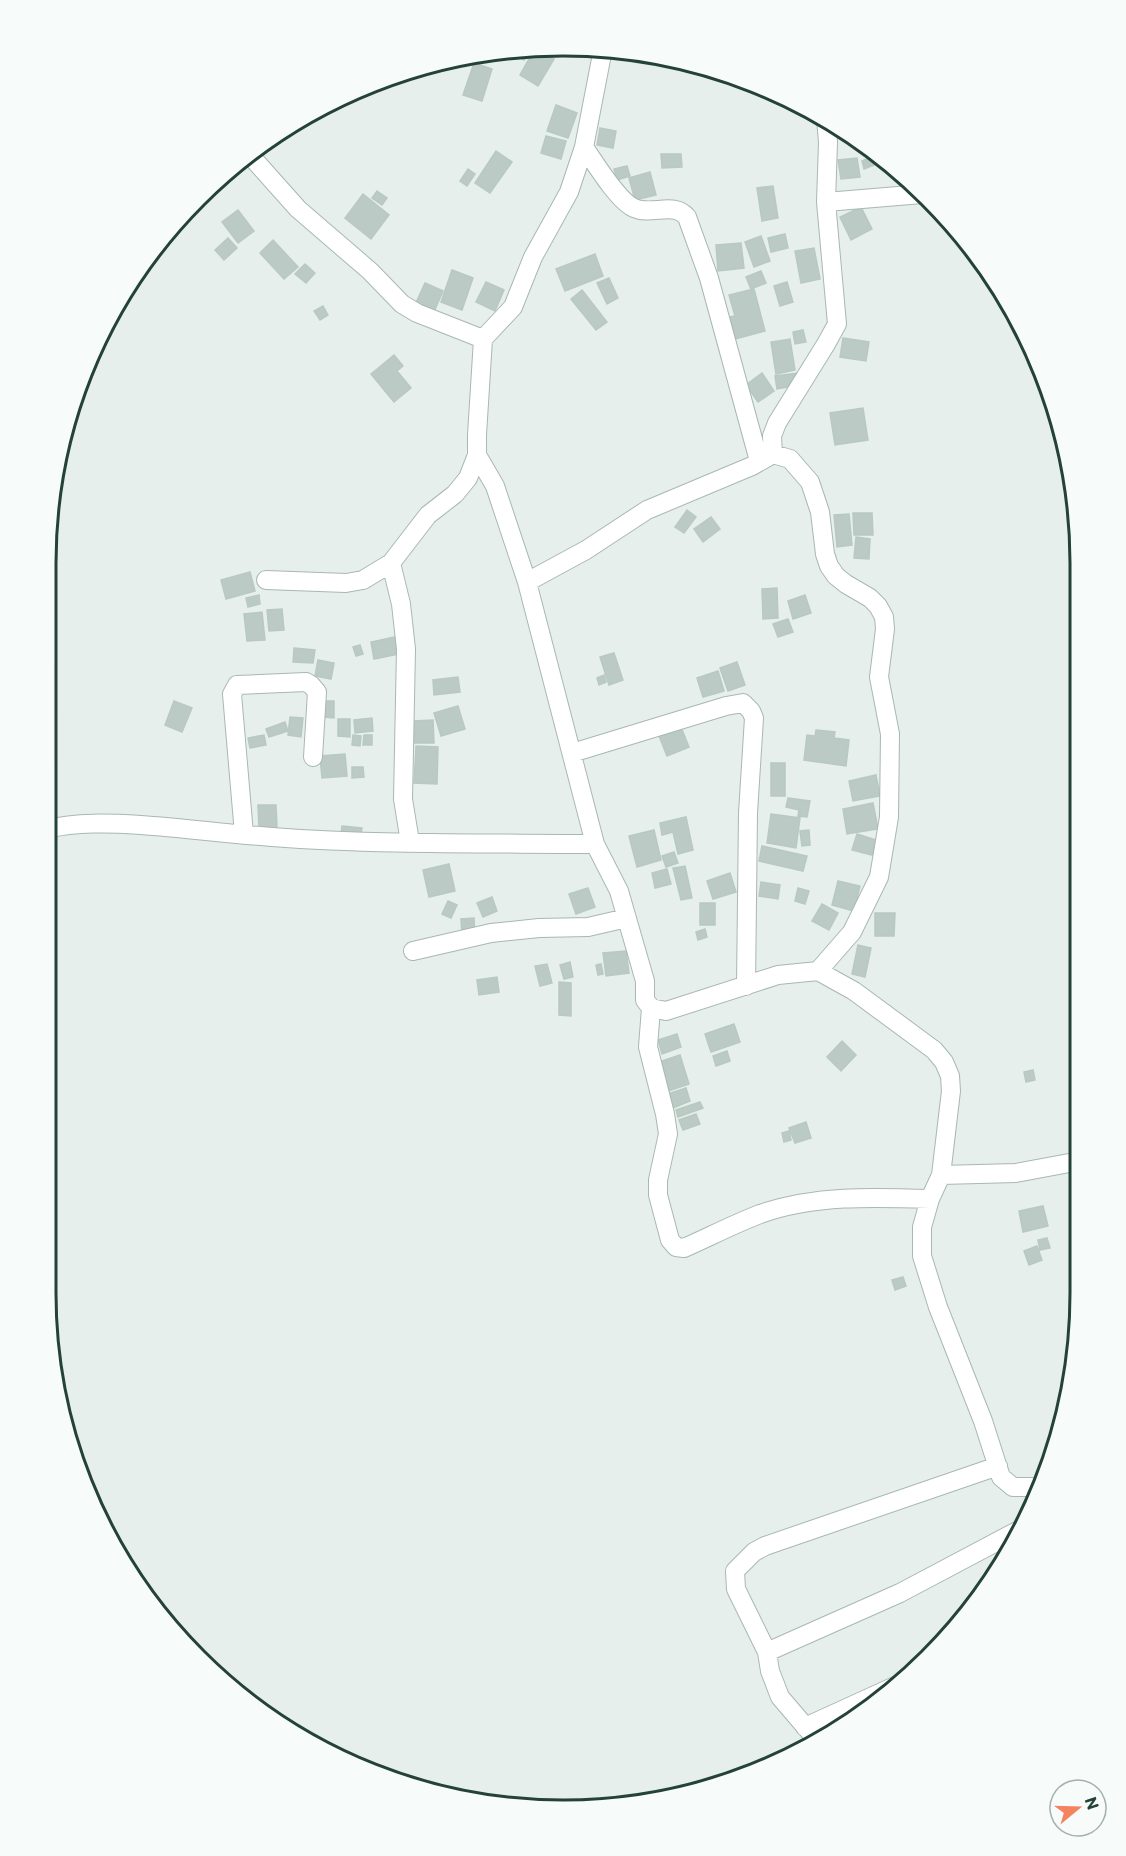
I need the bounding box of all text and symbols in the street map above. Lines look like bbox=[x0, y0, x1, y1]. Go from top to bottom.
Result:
north arrow bbox=[1048, 1778, 1108, 1838]
text: N bbox=[1082, 1794, 1104, 1812]

